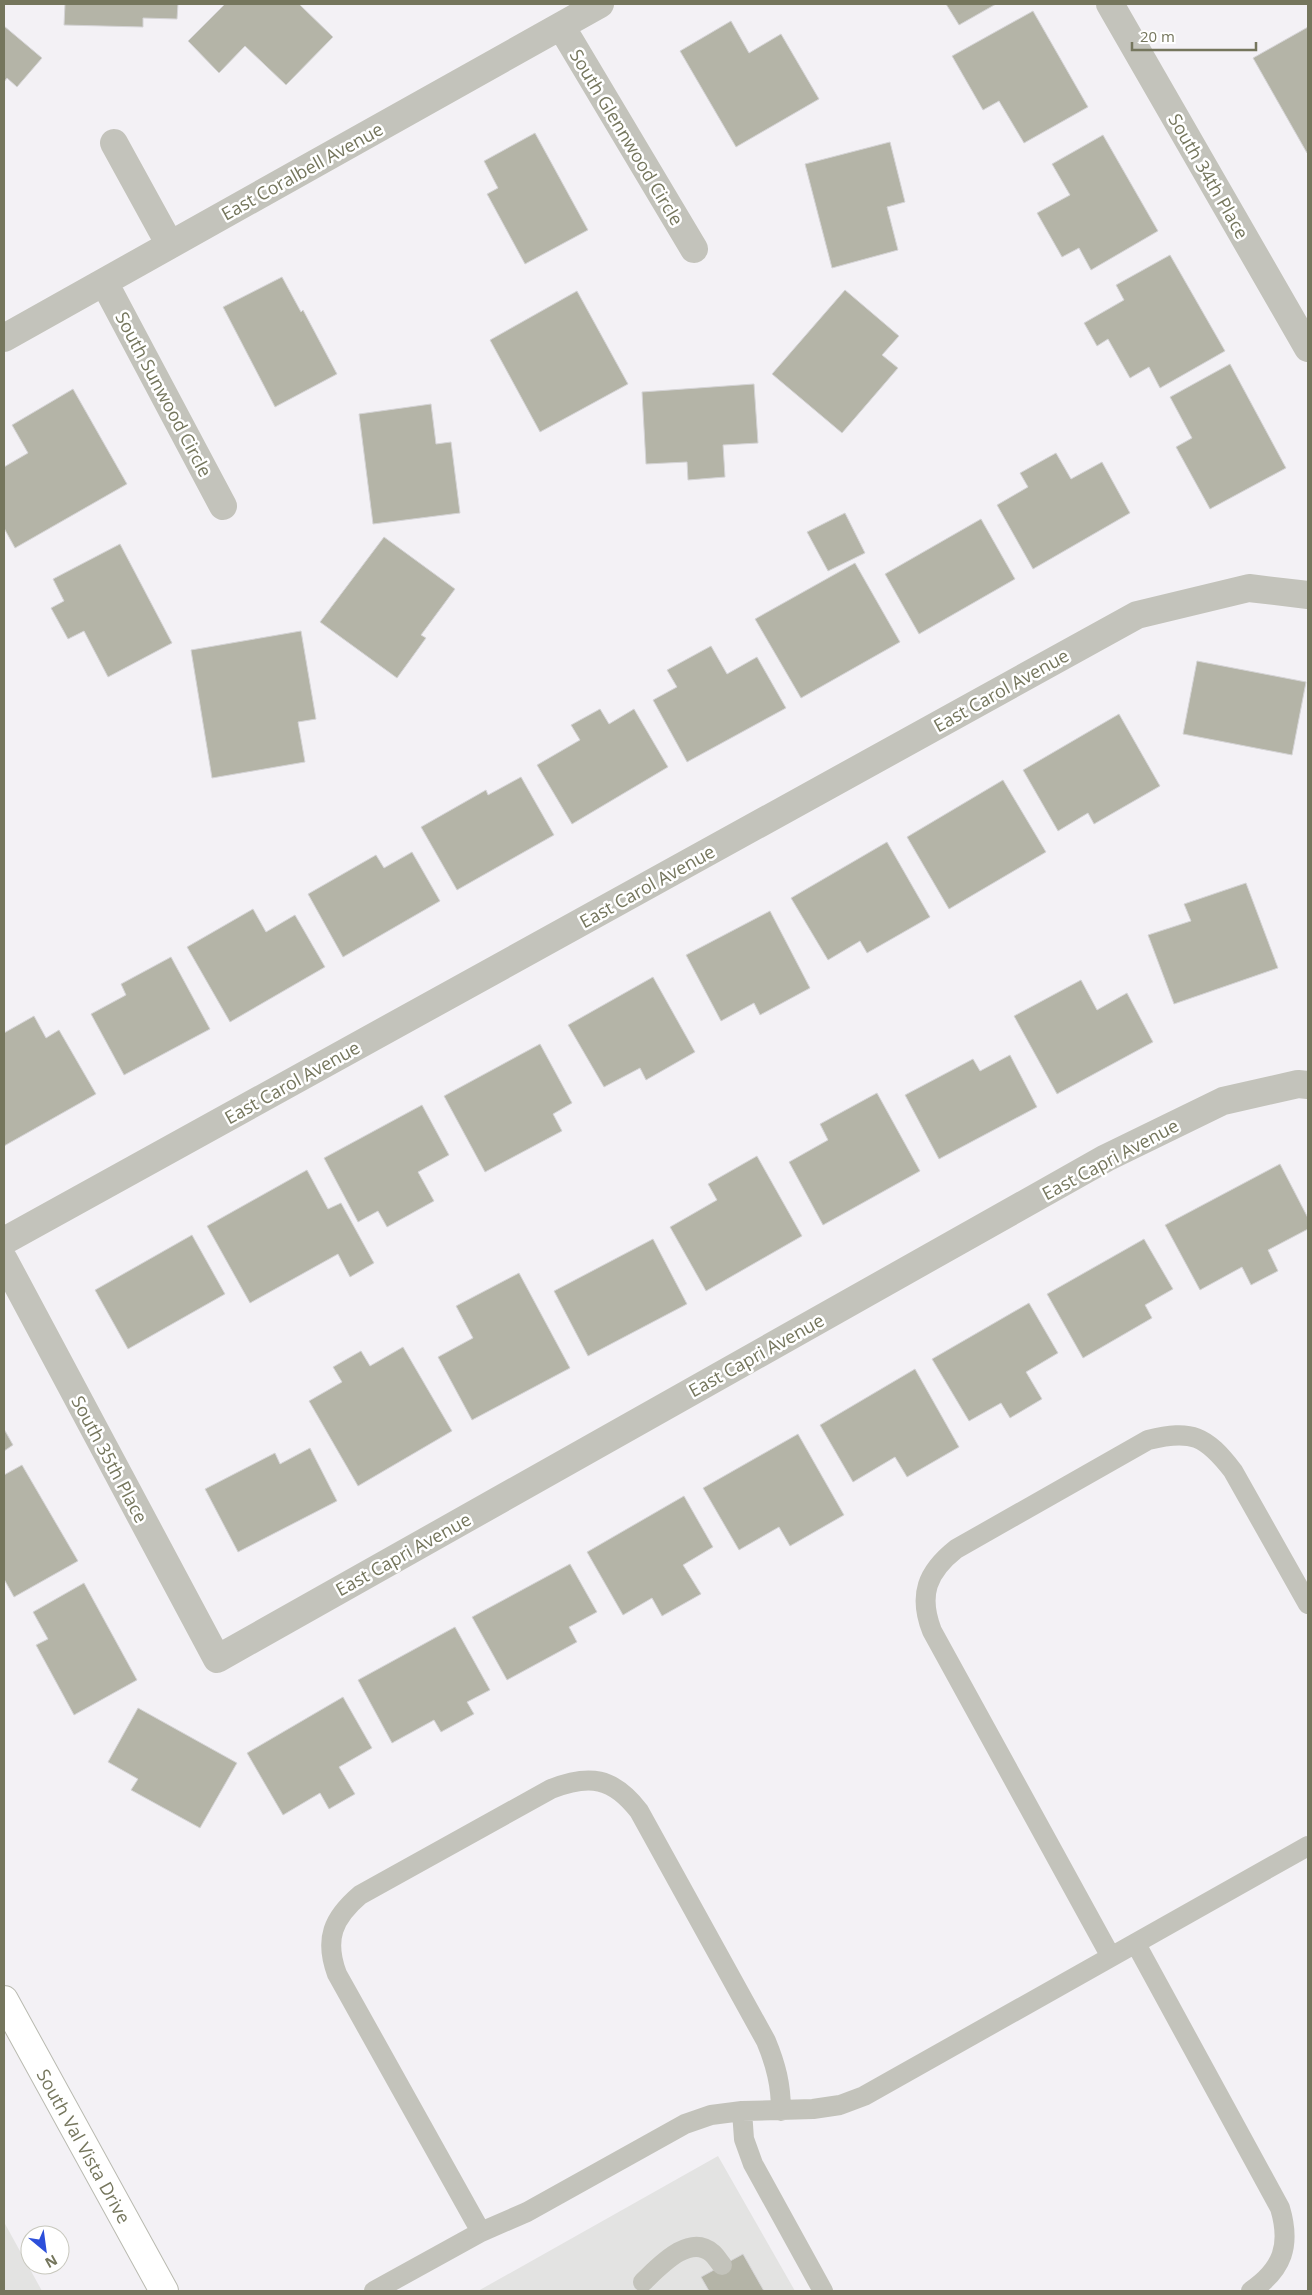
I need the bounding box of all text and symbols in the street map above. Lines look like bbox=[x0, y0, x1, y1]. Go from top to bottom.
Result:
scale bar bbox=[1132, 20, 1256, 52]
text: 20 m bbox=[1140, 26, 1175, 46]
street label: South Glennwood Circle bbox=[565, 44, 689, 230]
street label: South 34th Place bbox=[1163, 109, 1255, 243]
street label: East Coralbell Avenue bbox=[217, 117, 387, 225]
street label: South Sunwood Circle bbox=[110, 307, 218, 481]
street label: East Carol Avenue bbox=[929, 643, 1073, 737]
street label: East Carol Avenue bbox=[575, 839, 719, 933]
street label: East Carol Avenue bbox=[220, 1035, 364, 1129]
street label: East Capri Avenue bbox=[1038, 1113, 1182, 1205]
street label: East Capri Avenue bbox=[684, 1308, 828, 1402]
street label: South 35th Place bbox=[66, 1391, 154, 1527]
street label: East Capri Avenue bbox=[331, 1507, 475, 1601]
street label: South Val Vista Drive bbox=[32, 2065, 136, 2227]
north arrow bbox=[20, 2225, 70, 2275]
text: N bbox=[42, 2251, 61, 2273]

